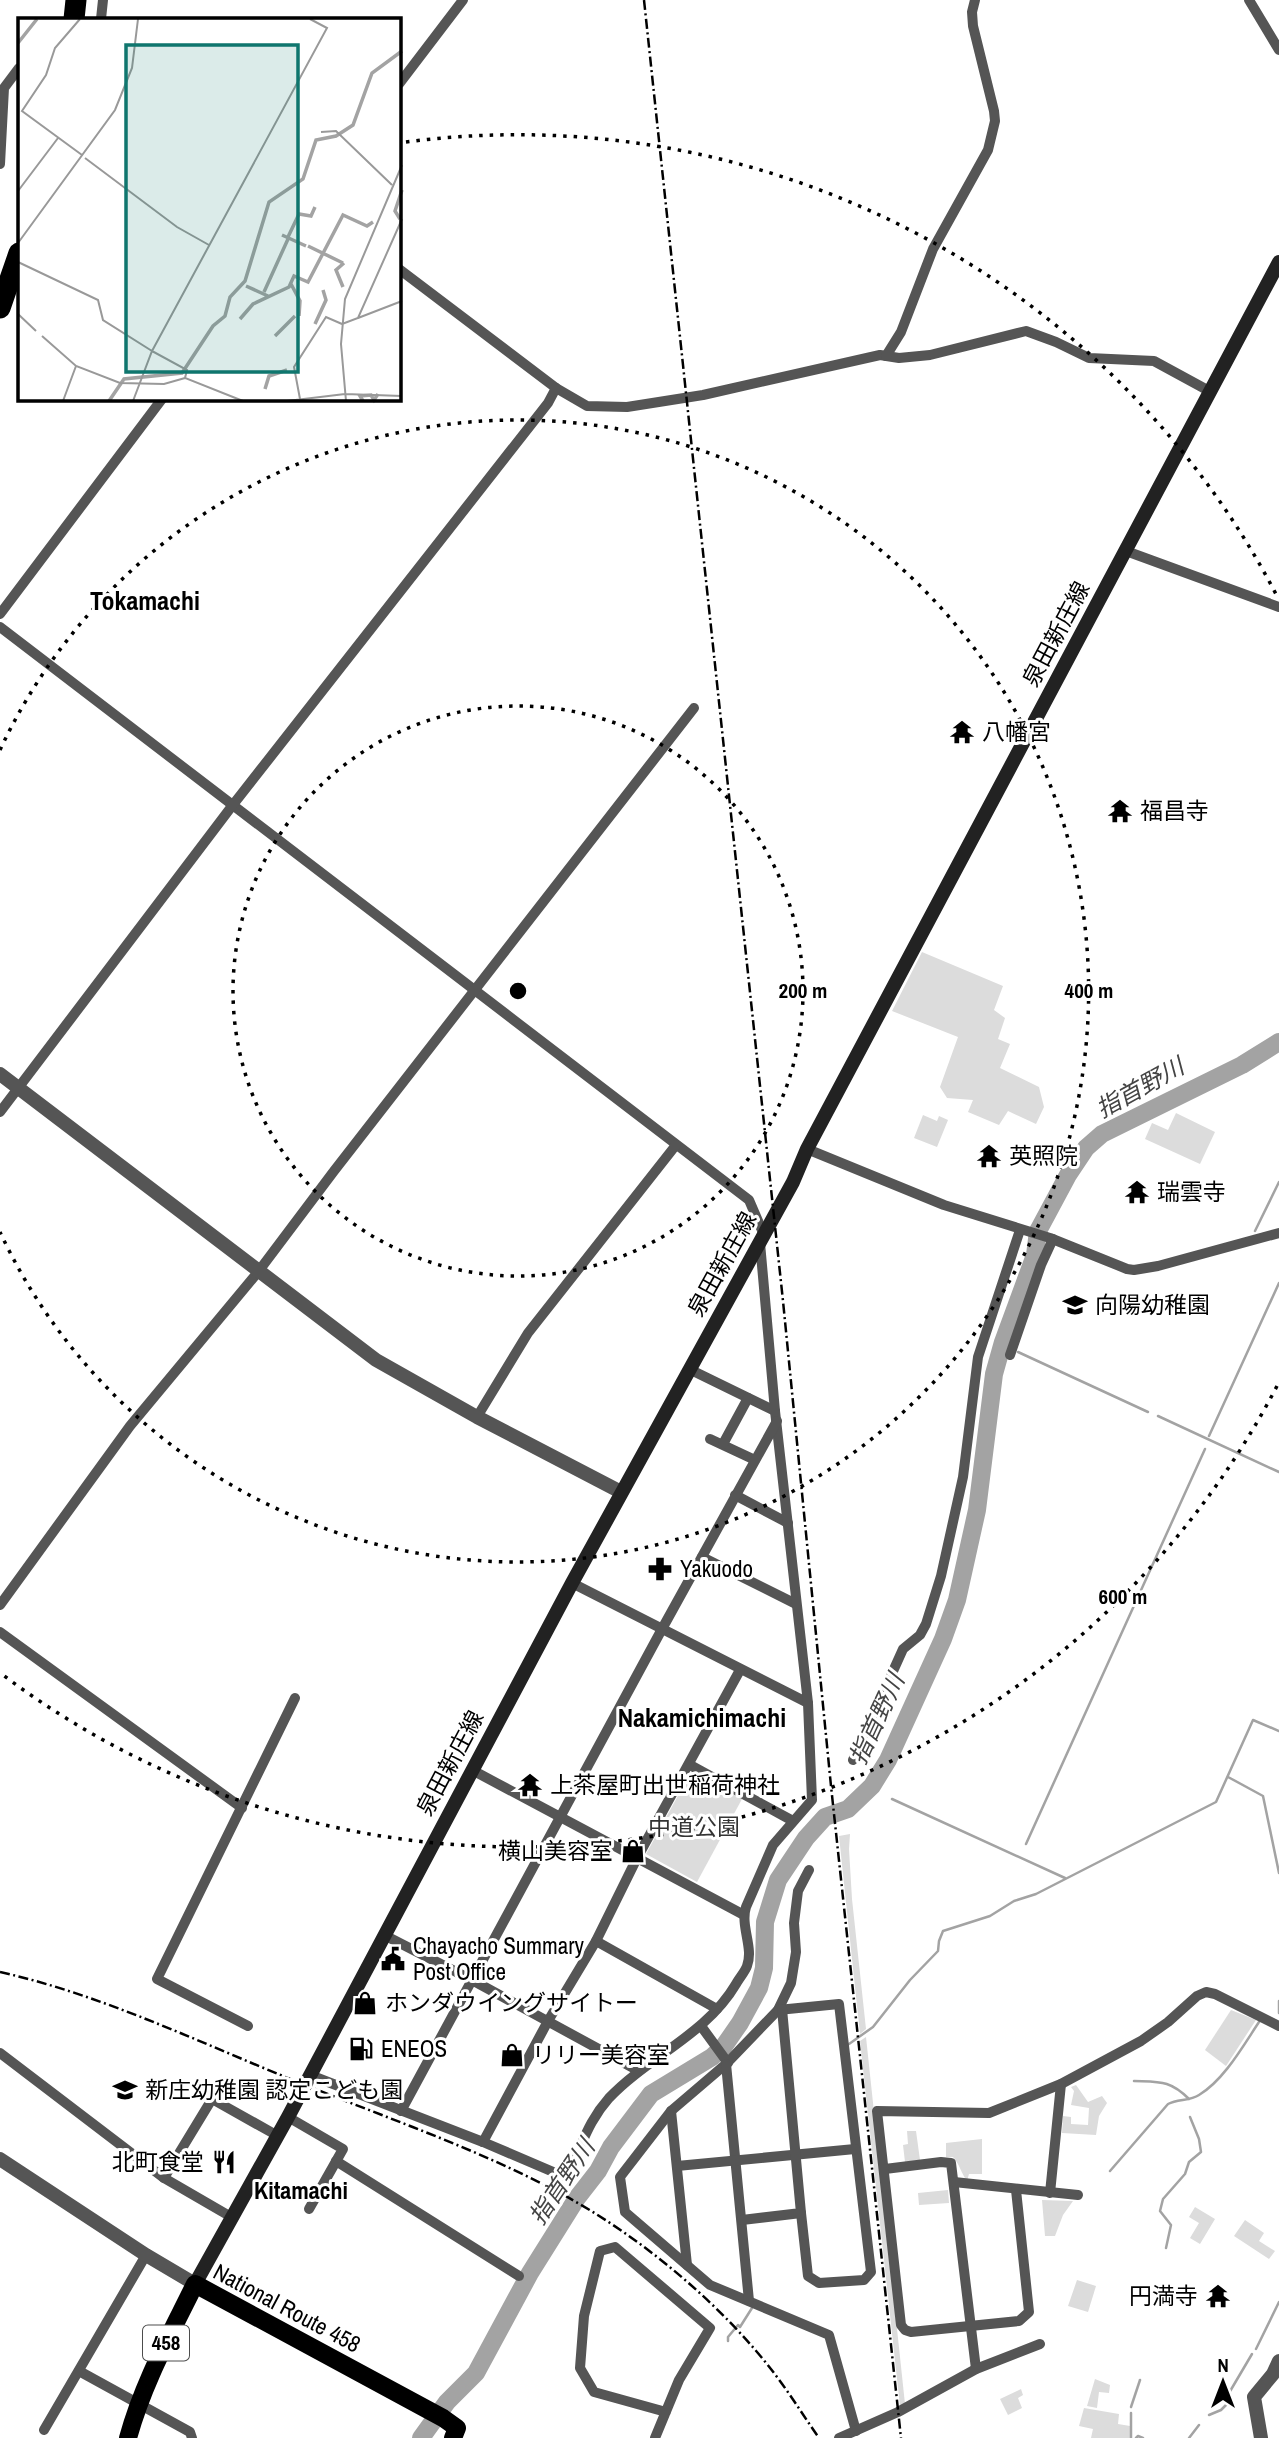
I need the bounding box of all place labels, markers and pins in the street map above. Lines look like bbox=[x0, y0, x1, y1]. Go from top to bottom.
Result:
place label: 八幡宮 bbox=[982, 716, 1051, 747]
temple icon: 八幡宮 bbox=[948, 718, 976, 746]
place label: 福昌寺 bbox=[1140, 795, 1209, 826]
temple icon: 福昌寺 bbox=[1106, 797, 1134, 825]
centre of rings bbox=[506, 979, 530, 1003]
place label: 英照院 bbox=[1009, 1140, 1078, 1171]
temple icon: 英照院 bbox=[975, 1142, 1003, 1170]
place label: 瑞雲寺 bbox=[1157, 1176, 1226, 1207]
temple icon: 瑞雲寺 bbox=[1123, 1178, 1151, 1206]
place label: 向陽幼稚園 bbox=[1095, 1289, 1210, 1320]
school or university icon: 向陽幼稚園 bbox=[1061, 1291, 1089, 1319]
place label: Yakuodo bbox=[680, 1553, 753, 1584]
pharmacy icon: Yakuodo bbox=[646, 1555, 674, 1583]
place label: 上茶屋町出世稲荷神社 bbox=[550, 1769, 780, 1800]
temple icon: 上茶屋町出世稲荷神社 bbox=[516, 1771, 544, 1799]
place label: 横山美容室 bbox=[498, 1835, 613, 1866]
shop icon: 横山美容室 bbox=[619, 1837, 647, 1865]
place label: Chayacho Summary Post Office bbox=[413, 1930, 584, 1987]
public building icon: Chayacho Summary Post Office bbox=[379, 1945, 407, 1973]
place label: ホンダウイングサイトー bbox=[385, 1987, 638, 2018]
shop icon: ホンダウイングサイトー bbox=[351, 1989, 379, 2017]
place label: ENEOS bbox=[381, 2033, 447, 2064]
fuel station icon: ENEOS bbox=[347, 2035, 375, 2063]
place label: リリー美容室 bbox=[532, 2039, 670, 2070]
shop icon: リリー美容室 bbox=[498, 2041, 526, 2069]
place label: 新庄幼稚園 認定こども園 bbox=[145, 2074, 403, 2105]
school or university icon: 新庄幼稚園 認定こども園 bbox=[111, 2076, 139, 2104]
place label: 北町食堂 bbox=[112, 2146, 204, 2177]
restaurant icon: 北町食堂 bbox=[210, 2148, 238, 2176]
place label: 円満寺 bbox=[1129, 2280, 1198, 2311]
temple icon: 円満寺 bbox=[1204, 2282, 1232, 2310]

